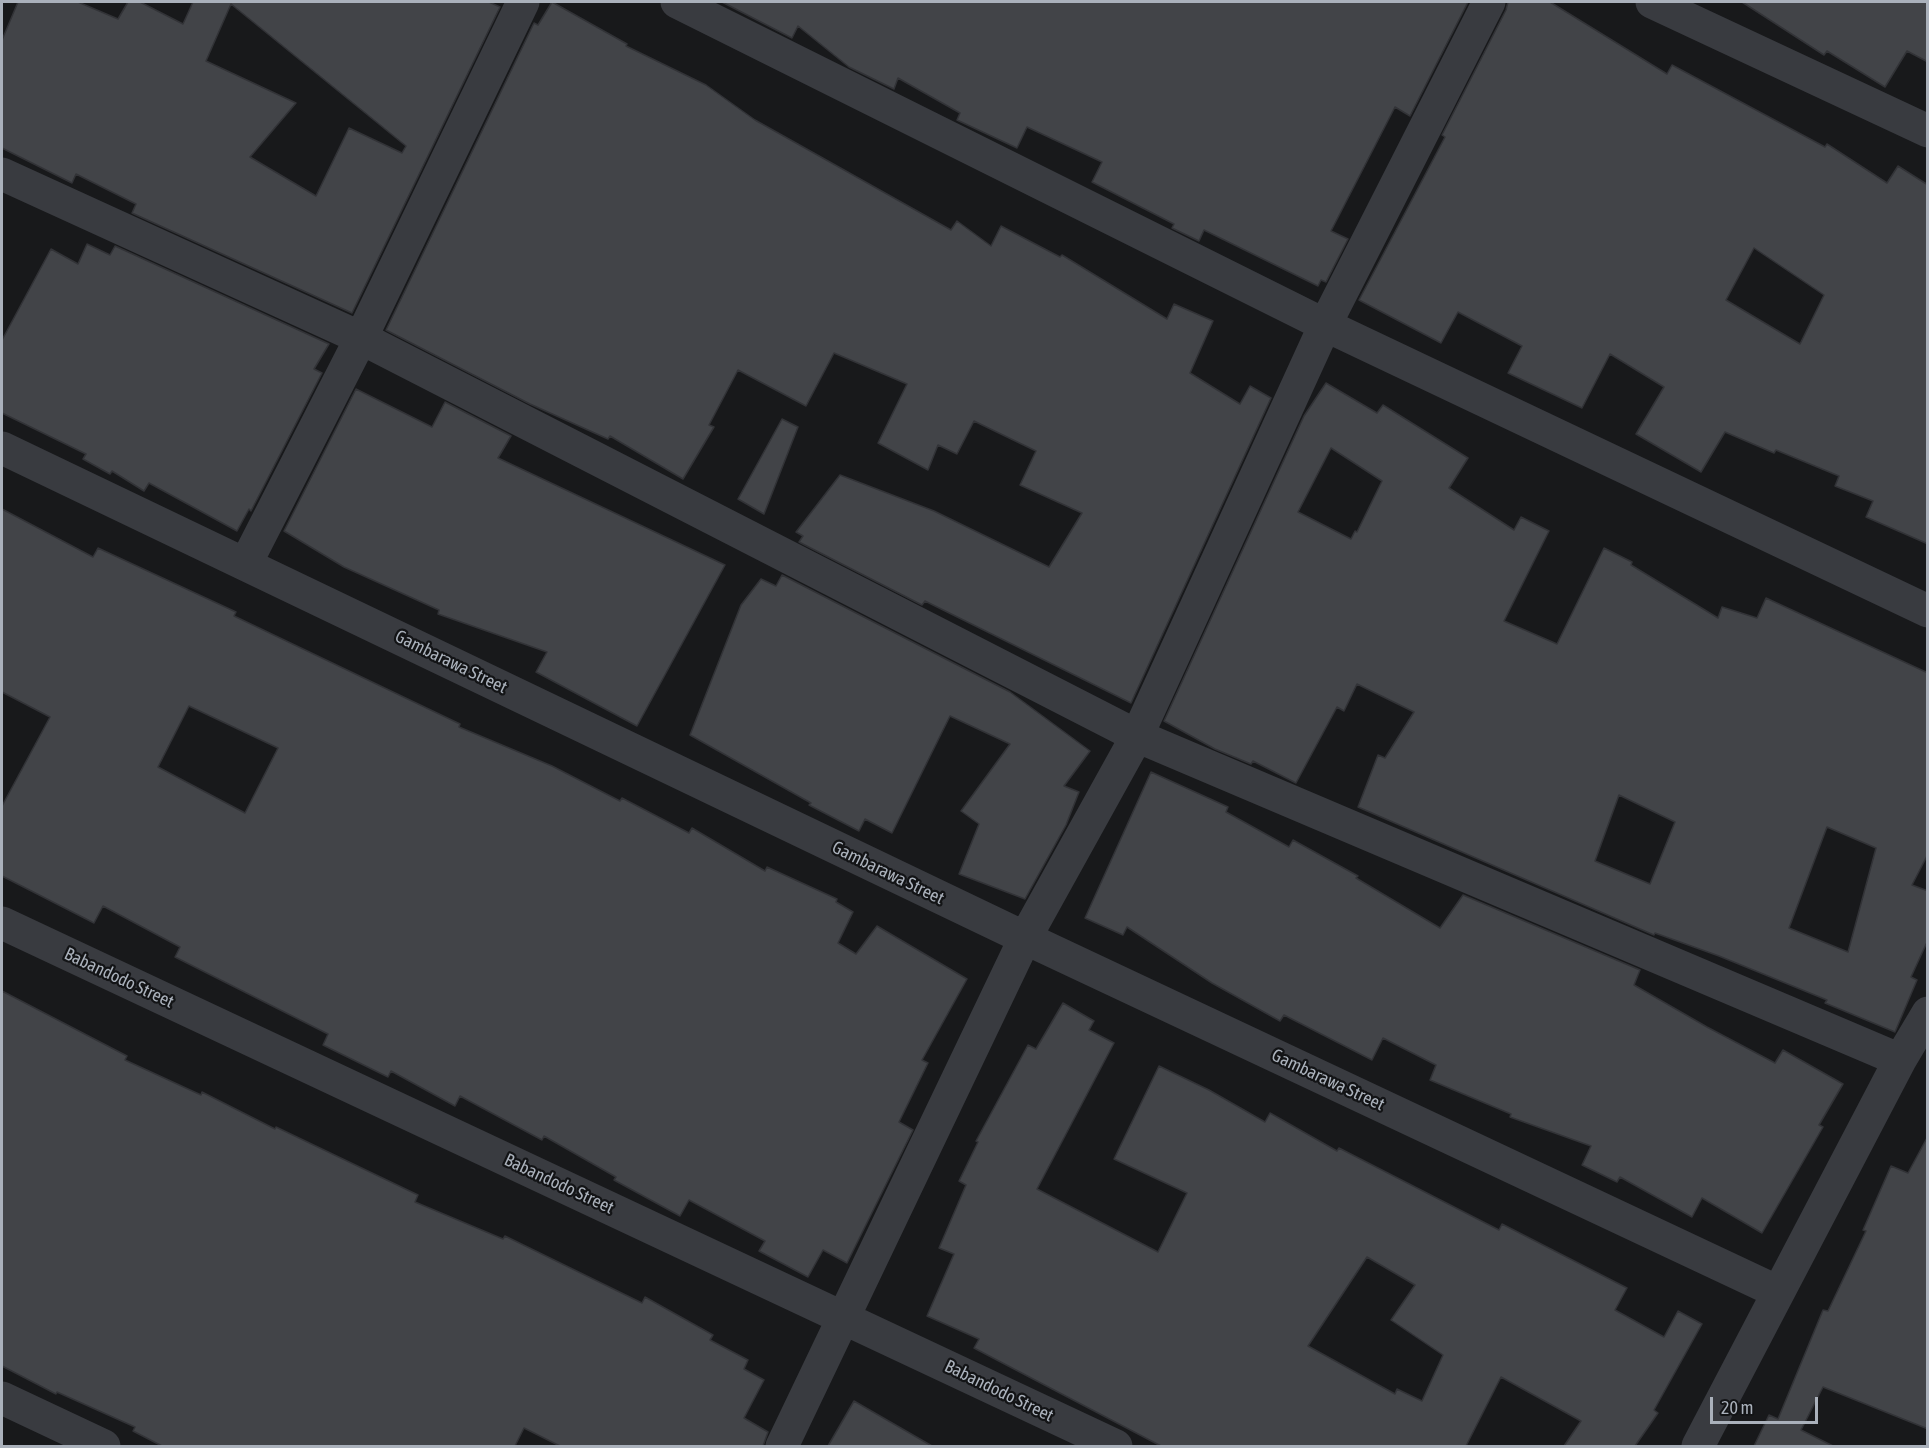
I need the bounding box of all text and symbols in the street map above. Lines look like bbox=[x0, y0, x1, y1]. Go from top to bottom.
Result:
street label: Gambarawa Street bbox=[391, 626, 511, 698]
street label: Gambarawa Street bbox=[828, 837, 948, 909]
street label: Babandodo Street bbox=[61, 943, 177, 1013]
street label: Gambarawa Street bbox=[1268, 1044, 1388, 1116]
street label: Babandodo Street bbox=[501, 1149, 617, 1219]
street label: Babandodo Street bbox=[941, 1355, 1057, 1427]
scale bar bbox=[1713, 1385, 1821, 1423]
text: 20 m bbox=[1721, 1397, 1753, 1418]

